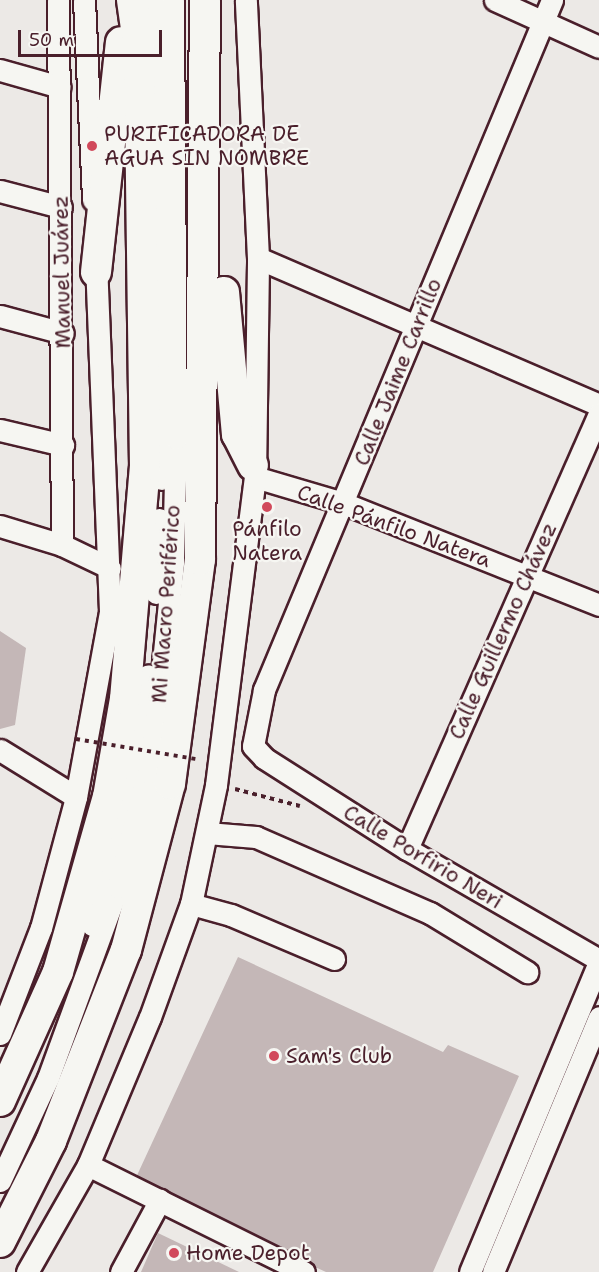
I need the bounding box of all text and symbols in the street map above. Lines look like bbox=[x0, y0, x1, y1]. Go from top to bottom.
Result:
scale bar bbox=[21, 18, 165, 56]
text: 50 m bbox=[29, 28, 74, 52]
place label: PURIFICADORA DE AGUA SIN NOMBRE bbox=[104, 121, 309, 171]
marker: PURIFICADORA DE AGUA SIN NOMBRE bbox=[85, 139, 99, 153]
street label: Manuel Juárez bbox=[48, 195, 76, 349]
street label: Calle Jaime Carrillo bbox=[349, 275, 447, 469]
street label: Calle Pánfilo Natera bbox=[294, 479, 494, 573]
marker: Pánfilo Natera bbox=[260, 500, 274, 514]
street label: Mi Macro Periférico bbox=[146, 504, 186, 704]
place label: Pánfilo Natera bbox=[232, 516, 302, 566]
street label: Calle Guillermo Chávez bbox=[444, 519, 562, 743]
street label: Calle Porfirio Neri bbox=[339, 800, 507, 914]
place label: Sam's Club bbox=[286, 1043, 392, 1069]
marker: Sam's Club bbox=[267, 1049, 281, 1063]
place label: Home Depot bbox=[186, 1240, 310, 1266]
marker: Home Depot bbox=[167, 1246, 181, 1260]

